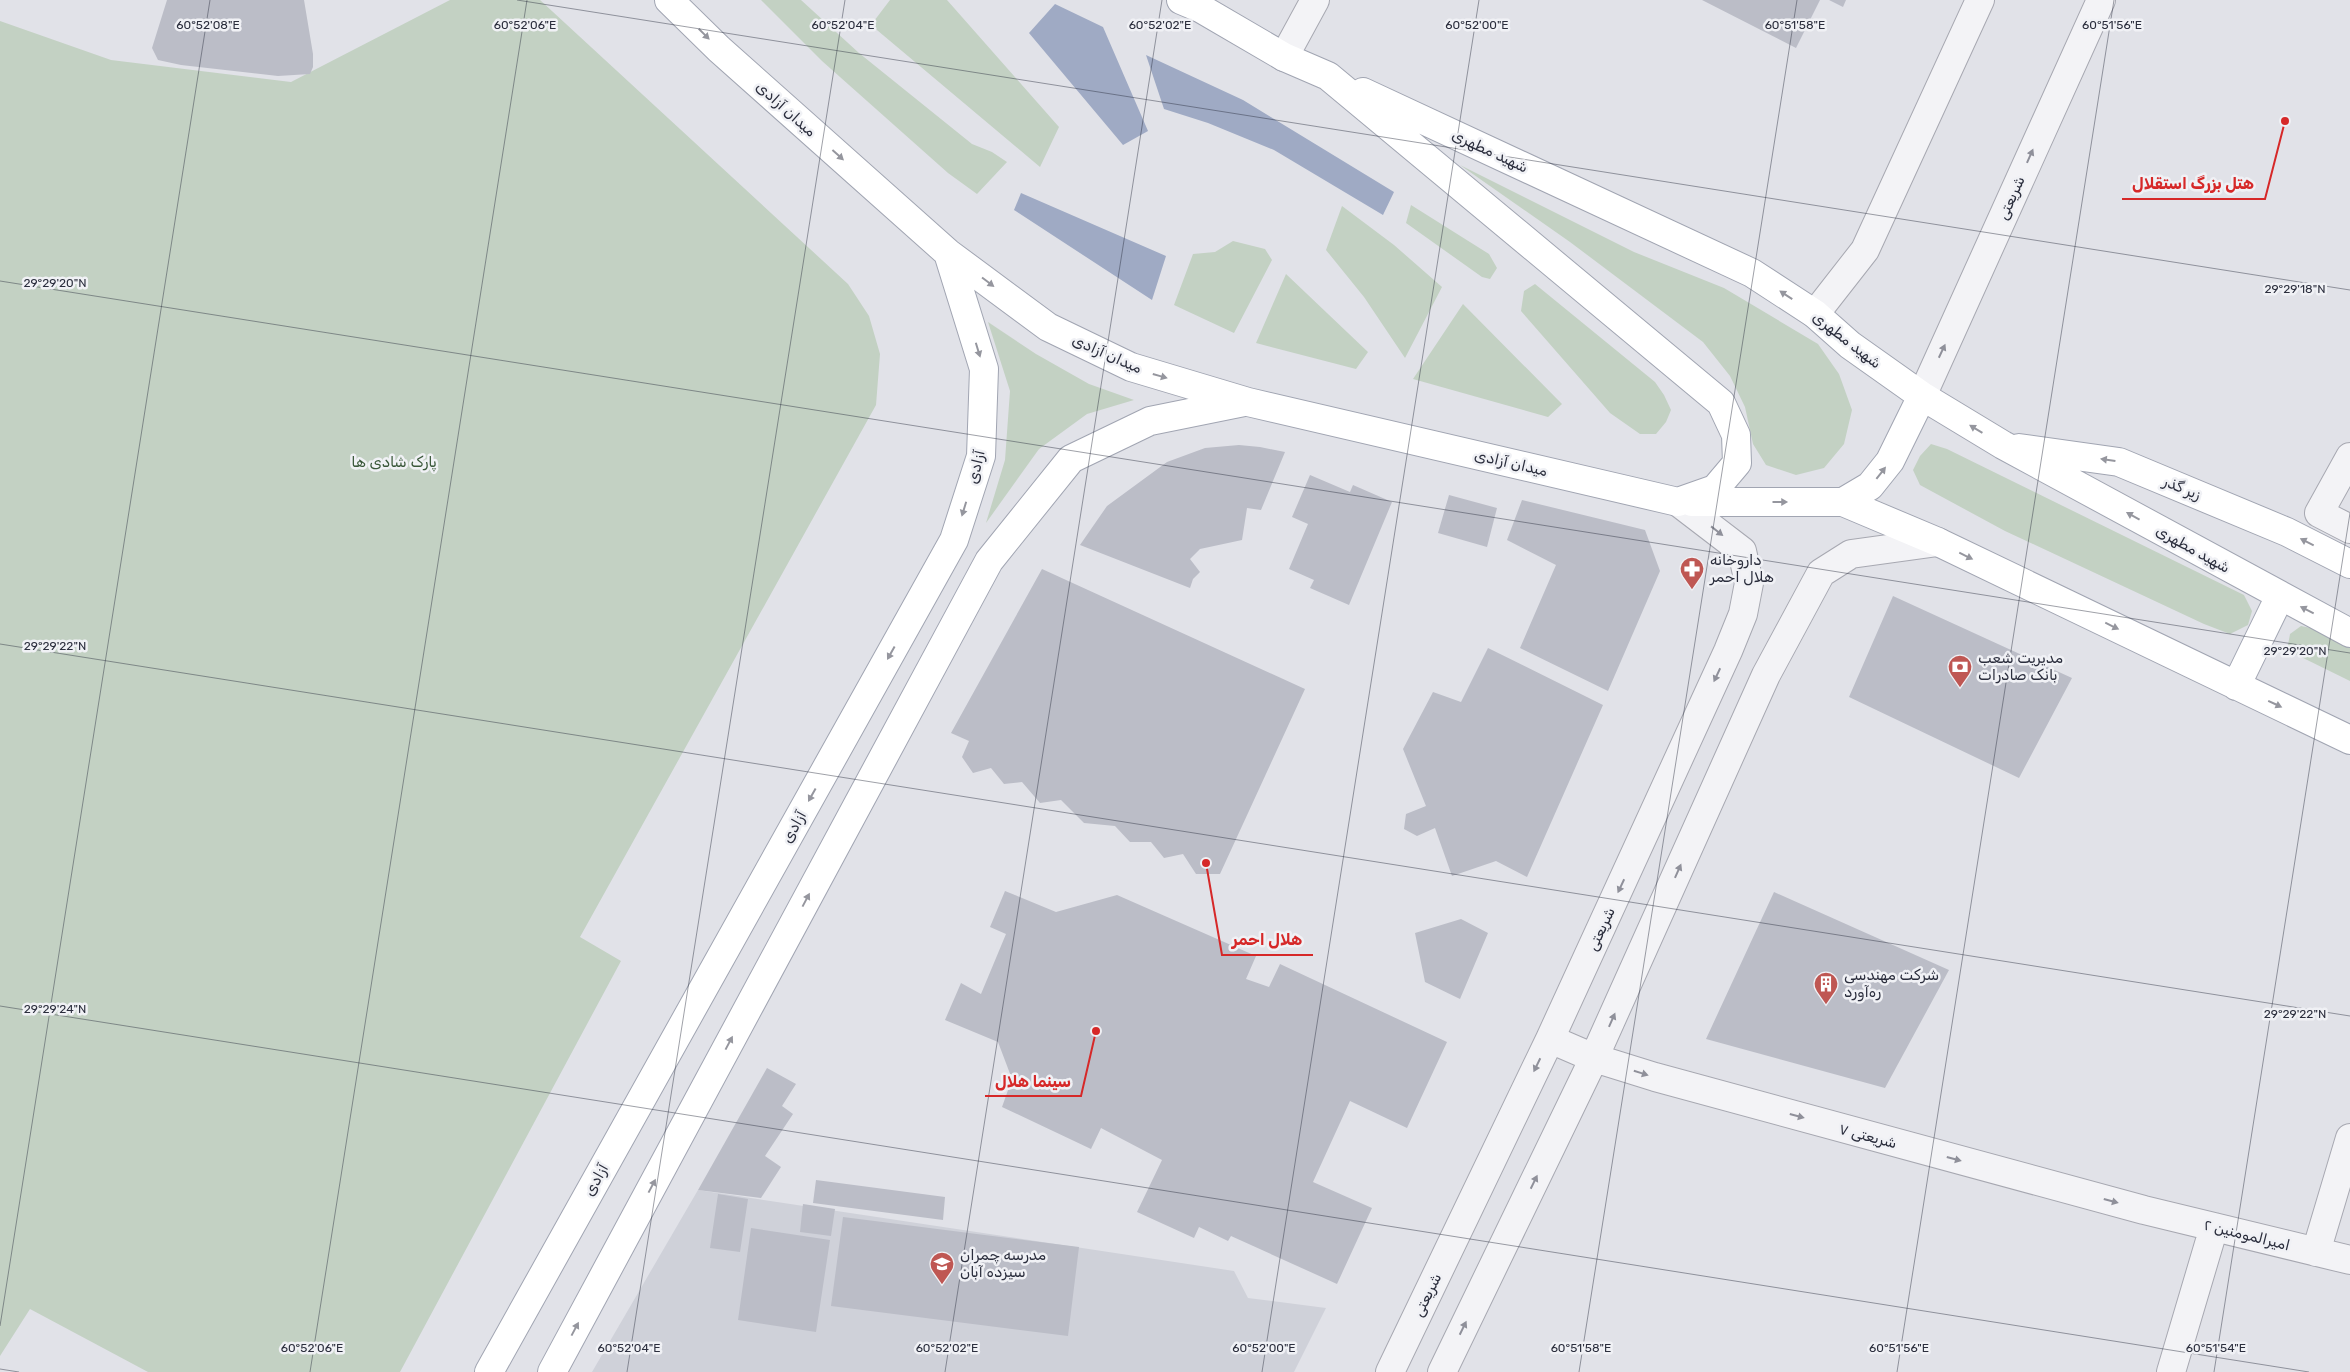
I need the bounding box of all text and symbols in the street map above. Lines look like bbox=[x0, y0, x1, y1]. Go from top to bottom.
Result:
text: 60°52'08"E bbox=[176, 18, 240, 32]
text: 60°52'06"E bbox=[494, 18, 556, 32]
text: 60°52'04"E bbox=[812, 18, 874, 32]
text: 60°52'02"E bbox=[1129, 18, 1191, 32]
text: 60°52'00"E bbox=[1445, 18, 1509, 32]
text: 60°51'58"E bbox=[1765, 18, 1825, 32]
text: 60°51'56"E bbox=[2082, 18, 2142, 32]
one-way arrow bbox=[698, 28, 710, 40]
street label: میدان آزادی bbox=[752, 77, 820, 141]
street label: شهید مطهری bbox=[1449, 125, 1531, 177]
one-way arrow bbox=[831, 149, 843, 161]
one-way arrow bbox=[2027, 149, 2035, 163]
callout: هتل بزرگ استقلال bbox=[2122, 168, 2265, 199]
street label: شریعتی bbox=[1993, 173, 2029, 223]
text: هتل بزرگ استقلال bbox=[2132, 174, 2254, 193]
text: 29°29'20"N bbox=[23, 276, 87, 290]
one-way arrow bbox=[981, 277, 994, 288]
text: 29°29'18"N bbox=[2264, 282, 2326, 296]
one-way arrow bbox=[1780, 290, 1793, 300]
street label: شهید مطهری bbox=[1809, 308, 1885, 372]
street label: میدان آزادی bbox=[1069, 331, 1145, 377]
one-way arrow bbox=[974, 342, 982, 357]
one-way arrow bbox=[1937, 344, 1946, 359]
one-way arrow bbox=[1153, 372, 1168, 380]
one-way arrow bbox=[1969, 424, 1982, 433]
street label: میدان آزادی bbox=[1473, 446, 1549, 480]
street label: آزادی bbox=[963, 448, 989, 486]
park label: پارک شادی ها bbox=[351, 453, 437, 472]
one-way arrow bbox=[2100, 456, 2116, 464]
one-way arrow bbox=[1876, 466, 1886, 480]
street label: زیر گذر bbox=[2159, 472, 2204, 504]
one-way arrow bbox=[1772, 498, 1788, 506]
one-way arrow bbox=[960, 501, 967, 516]
one-way arrow bbox=[2126, 512, 2140, 521]
street label: شهید مطهری bbox=[2153, 521, 2233, 577]
one-way arrow bbox=[1710, 526, 1723, 537]
one-way arrow bbox=[2299, 538, 2314, 546]
place label: داروخانه هلال احمر bbox=[1709, 551, 1774, 586]
one-way arrow bbox=[1959, 552, 1973, 560]
pharmacy icon: داروخانه هلال احمر bbox=[1679, 556, 1705, 590]
one-way arrow bbox=[2300, 606, 2314, 614]
one-way arrow bbox=[2105, 623, 2119, 631]
text: 29°29'22"N bbox=[24, 639, 86, 653]
text: 29°29'20"N bbox=[2263, 644, 2327, 658]
one-way arrow bbox=[887, 646, 895, 661]
place label: مدیریت شعب بانک صادرات bbox=[1978, 649, 2063, 684]
bank icon: مدیریت شعب بانک صادرات bbox=[1947, 654, 1973, 688]
one-way arrow bbox=[1713, 668, 1721, 682]
one-way arrow bbox=[2267, 700, 2282, 709]
one-way arrow bbox=[807, 788, 816, 802]
street label: آزادی bbox=[778, 807, 810, 846]
one-way arrow bbox=[1675, 864, 1683, 878]
one-way arrow bbox=[1616, 879, 1624, 893]
one-way arrow bbox=[802, 893, 810, 907]
street label: شریعتی bbox=[1583, 904, 1619, 954]
callout: هلال احمر bbox=[1222, 924, 1313, 955]
text: هلال احمر bbox=[1231, 930, 1302, 949]
place label: شرکت مهندسی ره‌آورد bbox=[1844, 966, 1939, 1002]
building icon: شرکت مهندسی ره‌آورد bbox=[1813, 971, 1839, 1005]
text: 29°29'24"N bbox=[24, 1002, 86, 1016]
text: 29°29'22"N bbox=[2264, 1007, 2326, 1021]
one-way arrow bbox=[1608, 1013, 1616, 1027]
one-way arrow bbox=[725, 1036, 733, 1050]
one-way arrow bbox=[1533, 1058, 1541, 1072]
callout: سینما هلال bbox=[985, 1065, 1081, 1096]
one-way arrow bbox=[1633, 1069, 1648, 1077]
text: سینما هلال bbox=[995, 1072, 1071, 1091]
one-way arrow bbox=[1790, 1112, 1805, 1120]
street label: شریعتی ۷ bbox=[1837, 1120, 1899, 1152]
one-way arrow bbox=[1947, 1155, 1962, 1163]
street label: آزادی bbox=[580, 1160, 612, 1199]
one-way arrow bbox=[1530, 1175, 1538, 1189]
one-way arrow bbox=[648, 1179, 656, 1193]
one-way arrow bbox=[2103, 1197, 2119, 1205]
street label: امیرالمومنین ۲ bbox=[2202, 1216, 2292, 1254]
place label: مدرسه چمران سیزده آبان bbox=[960, 1246, 1046, 1281]
school or university icon: مدرسه چمران سیزده آبان bbox=[929, 1251, 955, 1285]
street label: شریعتی bbox=[1409, 1270, 1445, 1320]
one-way arrow bbox=[1459, 1321, 1467, 1335]
one-way arrow bbox=[571, 1322, 579, 1336]
text: 60°52'06"E bbox=[281, 1341, 343, 1355]
text: 60°52'04"E bbox=[598, 1341, 660, 1355]
text: 60°52'02"E bbox=[916, 1341, 978, 1355]
text: 60°52'00"E bbox=[1232, 1341, 1296, 1355]
text: 60°51'58"E bbox=[1551, 1341, 1611, 1355]
text: 60°51'56"E bbox=[1869, 1341, 1929, 1355]
text: 60°51'54"E bbox=[2186, 1341, 2246, 1355]

